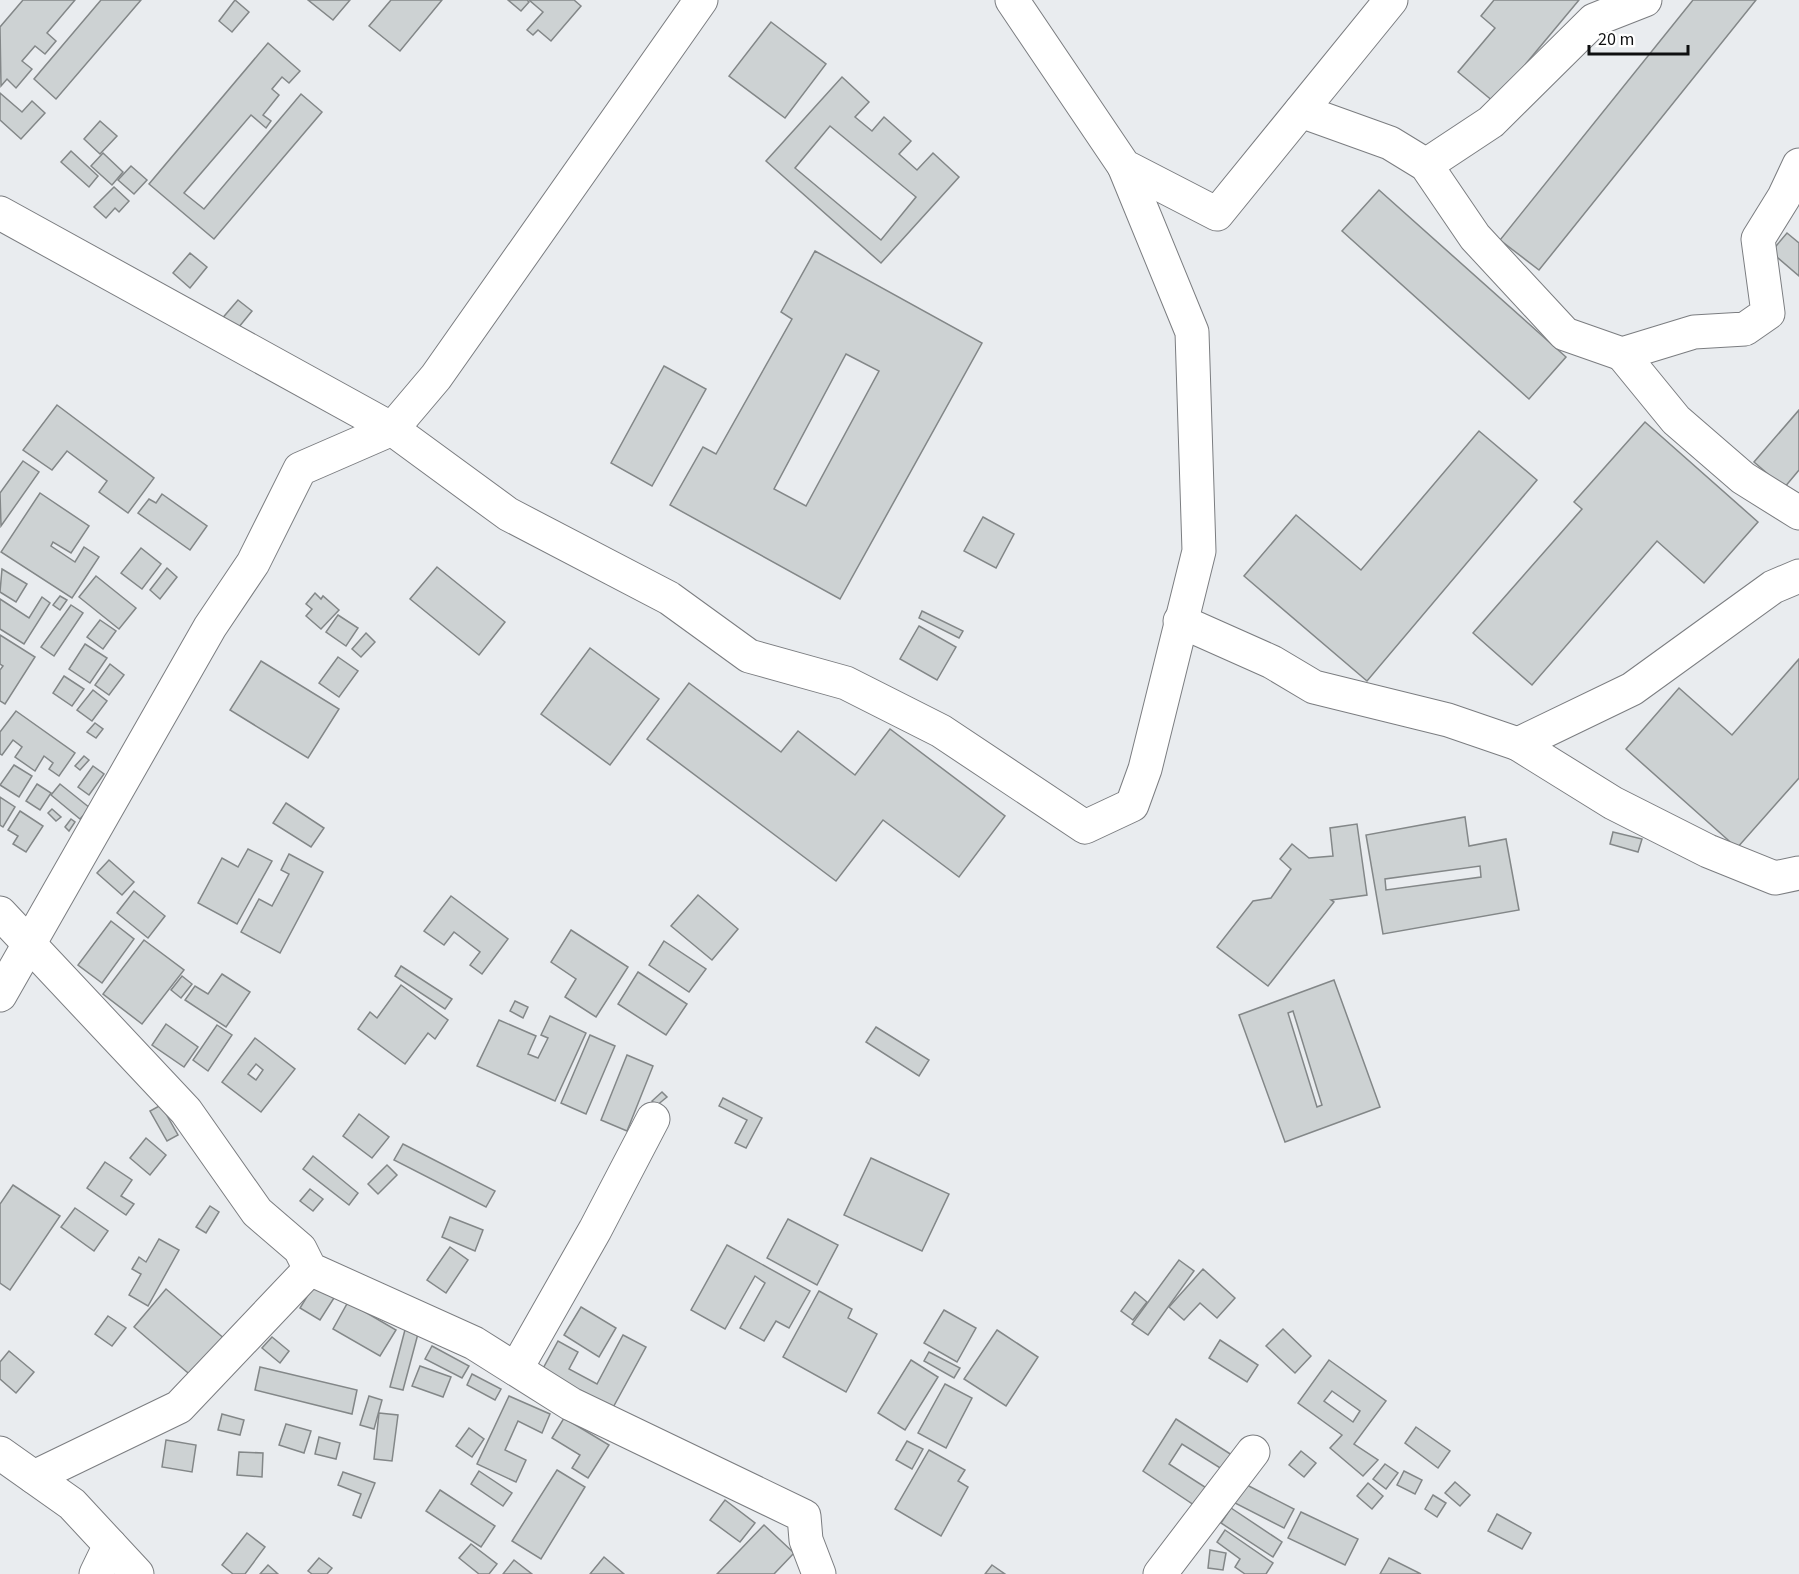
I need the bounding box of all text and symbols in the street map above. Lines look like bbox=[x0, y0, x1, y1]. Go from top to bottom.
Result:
scale bar bbox=[1589, 18, 1688, 56]
text: 20 m bbox=[1598, 27, 1634, 52]

